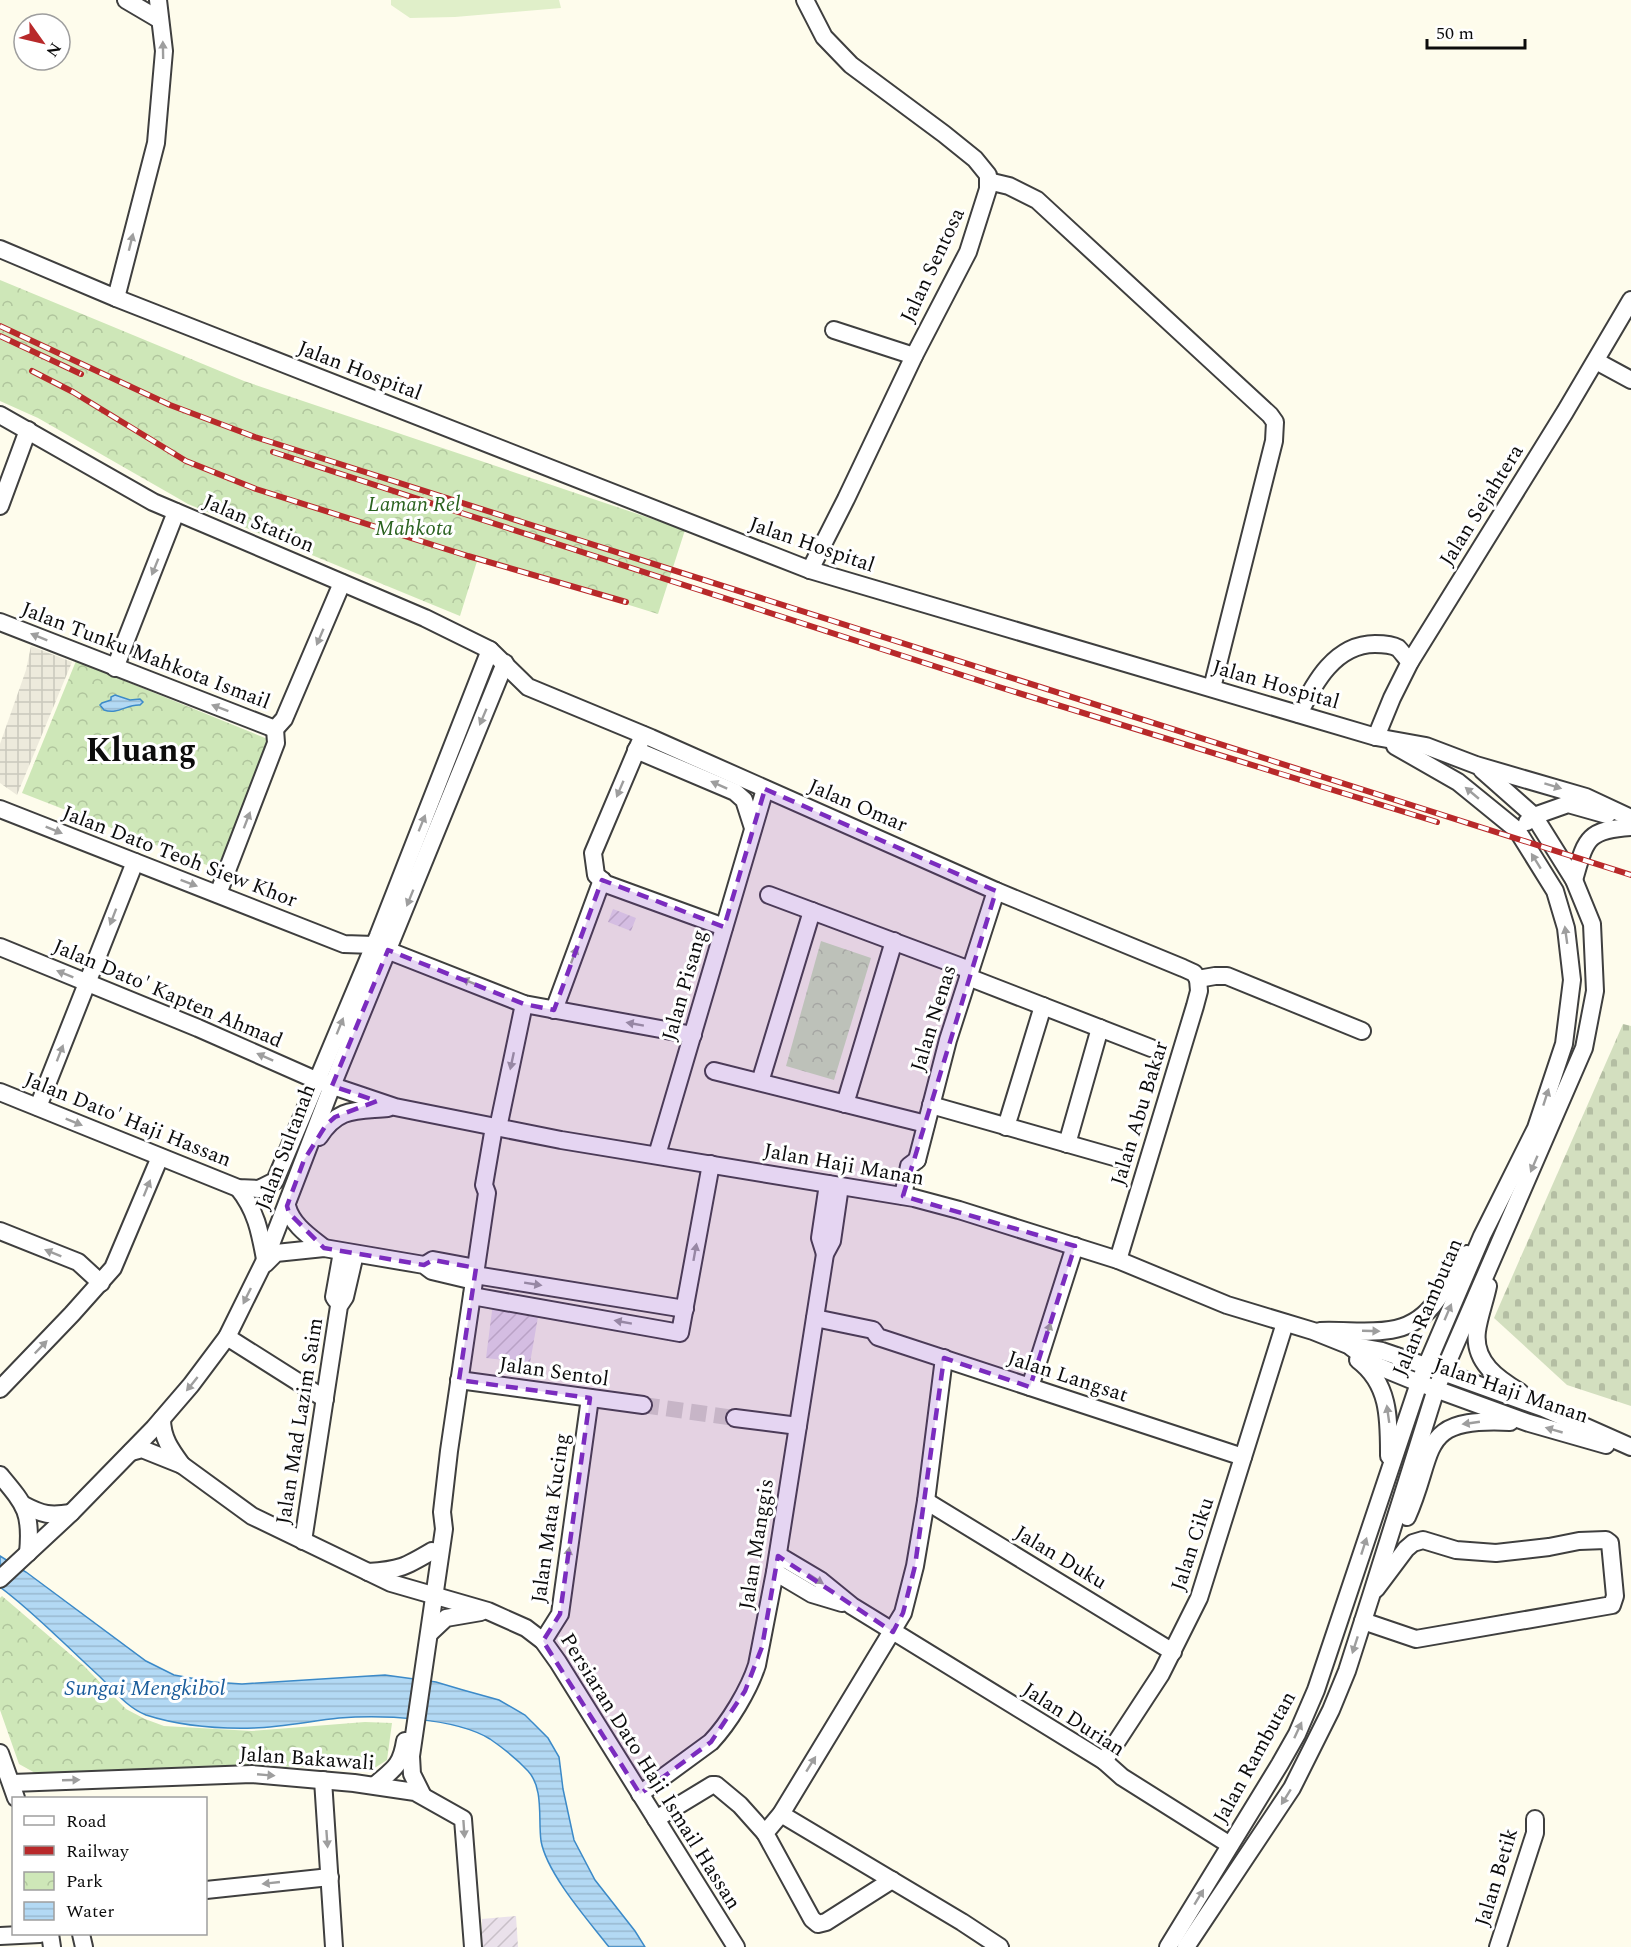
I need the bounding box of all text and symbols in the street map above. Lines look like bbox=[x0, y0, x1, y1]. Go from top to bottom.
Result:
north arrow bbox=[12, 12, 72, 72]
scale bar bbox=[1427, 12, 1524, 50]
text: 50 m bbox=[1436, 20, 1474, 47]
text: N bbox=[40, 38, 67, 62]
one-way arrow bbox=[158, 41, 168, 60]
street label: Jalan Sentosa bbox=[892, 202, 974, 328]
one-way arrow bbox=[126, 233, 136, 251]
street label: Jalan Hospital bbox=[293, 332, 427, 409]
street label: Jalan Sejahtera bbox=[1432, 438, 1533, 573]
street label: Jalan Station bbox=[198, 486, 319, 562]
park label: Laman Rel Mahkota bbox=[368, 489, 461, 545]
street label: Jalan Hospital bbox=[744, 508, 879, 581]
one-way arrow bbox=[149, 558, 159, 576]
street label: Jalan Tunku Mahkota Ismail bbox=[16, 594, 275, 718]
one-way arrow bbox=[315, 629, 325, 647]
one-way arrow bbox=[29, 632, 47, 642]
street label: Jalan Hospital bbox=[1208, 651, 1343, 718]
one-way arrow bbox=[211, 703, 229, 713]
one-way arrow bbox=[478, 709, 488, 727]
district label: Kluang bbox=[86, 726, 196, 776]
street label: Jalan Omar bbox=[803, 771, 912, 841]
one-way arrow bbox=[710, 780, 727, 789]
one-way arrow bbox=[615, 781, 625, 799]
one-way arrow bbox=[1544, 782, 1562, 791]
one-way arrow bbox=[1465, 787, 1480, 800]
street label: Jalan Dato Teoh Siew Khor bbox=[57, 797, 302, 917]
one-way arrow bbox=[243, 811, 252, 829]
one-way arrow bbox=[417, 814, 427, 832]
one-way arrow bbox=[46, 826, 64, 836]
one-way arrow bbox=[1531, 853, 1542, 869]
one-way arrow bbox=[180, 879, 198, 888]
one-way arrow bbox=[405, 889, 414, 907]
one-way arrow bbox=[108, 908, 118, 926]
street label: Jalan Pisang bbox=[654, 926, 716, 1045]
one-way arrow bbox=[1562, 926, 1571, 945]
street label: Jalan Dato' Kapten Ahmad bbox=[48, 931, 288, 1057]
one-way arrow bbox=[570, 946, 580, 964]
street label: Jalan Nenas bbox=[903, 961, 965, 1076]
one-way arrow bbox=[56, 969, 74, 979]
one-way arrow bbox=[461, 977, 479, 986]
one-way arrow bbox=[335, 1017, 345, 1035]
one-way arrow bbox=[626, 1019, 645, 1028]
street label: Jalan Abu Bakar bbox=[1103, 1037, 1177, 1190]
one-way arrow bbox=[56, 1044, 65, 1062]
one-way arrow bbox=[255, 1052, 273, 1062]
one-way arrow bbox=[507, 1052, 516, 1071]
street label: Jalan Dato' Haji Hassan bbox=[19, 1064, 236, 1176]
street label: Jalan Sultanah bbox=[247, 1080, 325, 1215]
one-way arrow bbox=[1542, 1087, 1552, 1105]
one-way arrow bbox=[65, 1117, 83, 1127]
street label: Jalan Haji Manan bbox=[761, 1135, 927, 1195]
one-way arrow bbox=[1529, 1155, 1538, 1173]
one-way arrow bbox=[142, 1178, 152, 1196]
street label: Jalan Rambutan bbox=[1384, 1233, 1471, 1381]
one-way arrow bbox=[691, 1242, 700, 1261]
one-way arrow bbox=[44, 1248, 62, 1258]
one-way arrow bbox=[523, 1280, 542, 1289]
one-way arrow bbox=[243, 1287, 253, 1305]
one-way arrow bbox=[1444, 1303, 1453, 1321]
street label: Jalan Mad Lazim Saim bbox=[268, 1316, 332, 1527]
one-way arrow bbox=[613, 1318, 632, 1327]
one-way arrow bbox=[1044, 1322, 1053, 1340]
one-way arrow bbox=[1362, 1327, 1381, 1336]
one-way arrow bbox=[33, 1341, 47, 1355]
street label: Jalan Langsat bbox=[1003, 1342, 1132, 1412]
street label: Jalan Sentol bbox=[497, 1348, 611, 1396]
street label: Jalan Haji Manan bbox=[1429, 1349, 1593, 1433]
one-way arrow bbox=[186, 1376, 199, 1391]
one-way arrow bbox=[1383, 1404, 1393, 1423]
one-way arrow bbox=[1461, 1418, 1480, 1427]
one-way arrow bbox=[1545, 1425, 1563, 1434]
street label: Jalan Mata Kucing bbox=[523, 1431, 579, 1605]
street label: Jalan Manggis bbox=[731, 1476, 783, 1612]
street label: Jalan Ciku bbox=[1163, 1493, 1223, 1595]
street label: Jalan Duku bbox=[1008, 1518, 1113, 1598]
one-way arrow bbox=[1359, 1537, 1369, 1555]
one-way arrow bbox=[564, 1547, 573, 1566]
one-way arrow bbox=[808, 1573, 824, 1584]
street label: Persiaran Dato Haji Ismail Hassan bbox=[551, 1627, 749, 1916]
one-way arrow bbox=[1350, 1636, 1359, 1654]
water label: Sungai Mengkibol bbox=[65, 1672, 226, 1705]
street label: Jalan Durian bbox=[1016, 1675, 1131, 1765]
street label: Jalan Rambutan bbox=[1205, 1685, 1305, 1830]
one-way arrow bbox=[1294, 1721, 1303, 1738]
street label: Jalan Bakawali bbox=[238, 1738, 376, 1780]
one-way arrow bbox=[806, 1756, 817, 1772]
one-way arrow bbox=[256, 1770, 275, 1780]
one-way arrow bbox=[61, 1775, 80, 1784]
one-way arrow bbox=[1281, 1789, 1292, 1805]
legend bbox=[12, 1797, 207, 1935]
text: Road bbox=[66, 1808, 107, 1835]
one-way arrow bbox=[459, 1820, 469, 1839]
street label: Jalan Betik bbox=[1467, 1824, 1527, 1931]
one-way arrow bbox=[322, 1829, 332, 1848]
text: Railway bbox=[66, 1838, 130, 1865]
text: Park bbox=[66, 1868, 103, 1895]
one-way arrow bbox=[262, 1878, 281, 1888]
one-way arrow bbox=[1194, 1888, 1204, 1905]
text: Water bbox=[66, 1898, 114, 1925]

